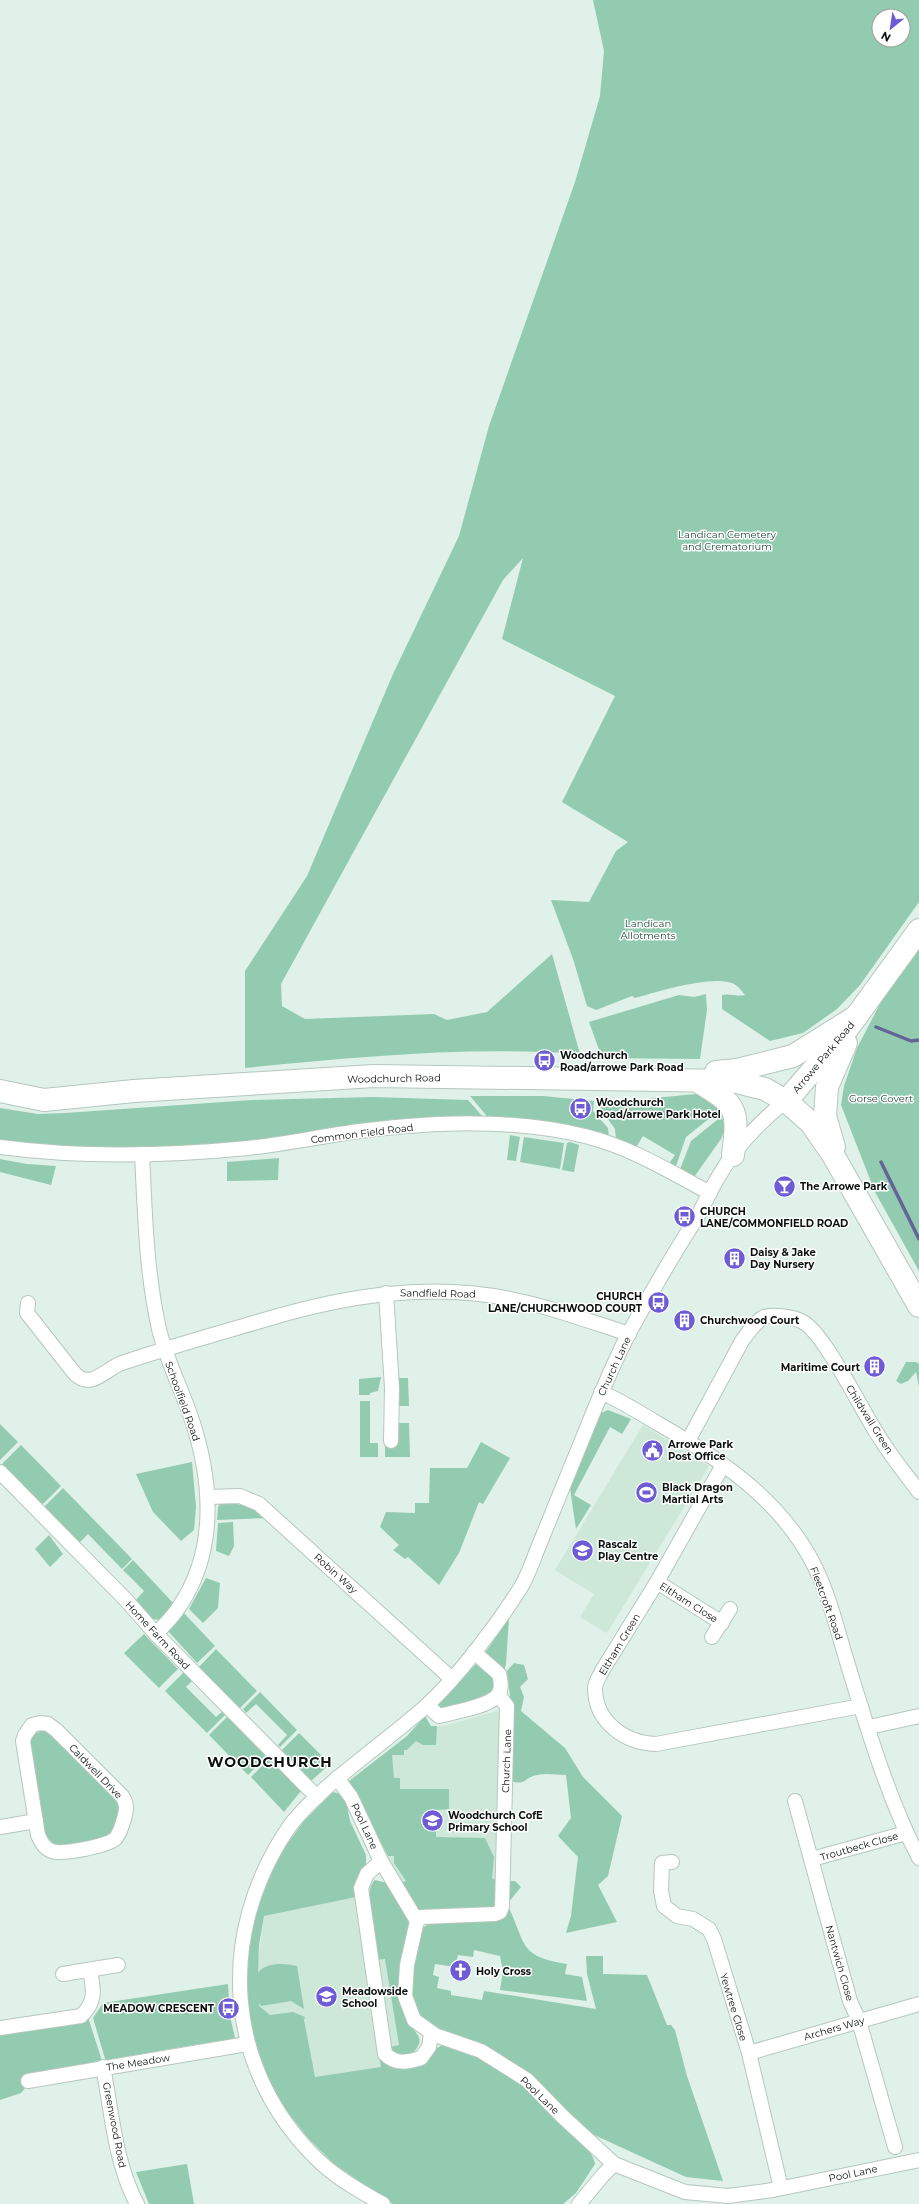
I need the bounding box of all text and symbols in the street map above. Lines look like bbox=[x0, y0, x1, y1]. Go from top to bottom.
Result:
north arrow bbox=[871, 8, 911, 48]
text: N bbox=[879, 28, 893, 45]
park label: Landican Cemetery and Crematorium bbox=[678, 528, 776, 553]
park label: Landican Allotments bbox=[620, 917, 676, 942]
street label: Arrowe Park Road bbox=[789, 1019, 857, 1096]
bus stop icon: Woodchurch Road/arrowe Park Road bbox=[531, 1048, 557, 1074]
place label: Woodchurch Road/arrowe Park Road bbox=[560, 1049, 684, 1074]
street label: Woodchurch Road bbox=[347, 1071, 441, 1086]
park label: Gorse Covert bbox=[849, 1092, 913, 1105]
bus stop icon: Woodchurch Road/arrowe Park Hotel bbox=[567, 1095, 593, 1121]
place label: Woodchurch Road/arrowe Park Hotel bbox=[596, 1096, 721, 1121]
street label: Common Field Road bbox=[310, 1121, 414, 1146]
bar icon: The Arrowe Park bbox=[772, 1173, 798, 1199]
place label: The Arrowe Park bbox=[800, 1180, 888, 1193]
bus stop icon: CHURCH LANE/COMMONFIELD ROAD bbox=[671, 1204, 697, 1230]
place label: CHURCH LANE/COMMONFIELD ROAD bbox=[700, 1205, 848, 1230]
building icon: Daisy & Jake Day Nursery bbox=[722, 1245, 748, 1271]
place label: Daisy & Jake Day Nursery bbox=[750, 1246, 816, 1271]
street label: Sandfield Road bbox=[400, 1286, 476, 1301]
bus stop icon: CHURCH LANE/CHURCHWOOD COURT bbox=[645, 1289, 671, 1315]
place label: CHURCH LANE/CHURCHWOOD COURT bbox=[488, 1290, 643, 1315]
building icon: Churchwood Court bbox=[672, 1307, 698, 1333]
place label: Churchwood Court bbox=[700, 1314, 800, 1327]
street label: Church Lane bbox=[595, 1334, 634, 1398]
building icon: Maritime Court bbox=[862, 1354, 888, 1380]
street label: Schoolfield Road bbox=[162, 1359, 203, 1443]
place label: Maritime Court bbox=[781, 1361, 861, 1374]
street label: Childwall Green bbox=[843, 1382, 896, 1456]
public building icon: Arrowe Park Post Office bbox=[639, 1437, 665, 1463]
place label: Arrowe Park Post Office bbox=[667, 1438, 734, 1463]
sports icon: Black Dragon Martial Arts bbox=[634, 1480, 660, 1506]
place label: Black Dragon Martial Arts bbox=[662, 1481, 733, 1506]
school or university icon: Rascalz Play Centre bbox=[569, 1537, 595, 1563]
place label: Rascalz Play Centre bbox=[598, 1538, 658, 1563]
street label: Robin Way bbox=[311, 1550, 361, 1597]
street label: Fleetcroft Road bbox=[807, 1565, 846, 1642]
street label: Eltham Close bbox=[657, 1579, 720, 1625]
street label: Home Farm Road bbox=[123, 1598, 193, 1672]
street label: Eltham Green bbox=[596, 1611, 643, 1677]
street label: Church Lane bbox=[499, 1729, 514, 1793]
street label: Caldwell Drive bbox=[66, 1741, 125, 1801]
district label: WOODCHURCH bbox=[207, 1753, 333, 1771]
street label: Pool Lane bbox=[348, 1801, 381, 1851]
school or university icon: Woodchurch CofE Primary School bbox=[420, 1808, 446, 1834]
place label: Woodchurch CofE Primary School bbox=[448, 1809, 543, 1834]
street label: Troutbeck Close bbox=[819, 1829, 900, 1864]
street label: Nantwich Close bbox=[823, 1924, 857, 2002]
church icon: Holy Cross bbox=[447, 1958, 473, 1984]
place label: Holy Cross bbox=[476, 1965, 532, 1978]
street label: Yewtree Close bbox=[717, 1972, 750, 2043]
school or university icon: Meadowside School bbox=[314, 1984, 340, 2010]
place label: Meadowside School bbox=[342, 1985, 408, 2010]
bus stop icon: MEADOW CRESCENT bbox=[216, 1995, 242, 2021]
place label: MEADOW CRESCENT bbox=[103, 2002, 215, 2015]
street label: Archers Way bbox=[802, 2013, 867, 2043]
street label: The Meadow bbox=[105, 2051, 171, 2074]
street label: Pool Lane bbox=[517, 2073, 562, 2117]
street label: Greenwood Road bbox=[100, 2081, 129, 2169]
street label: Pool Lane bbox=[828, 2162, 879, 2185]

